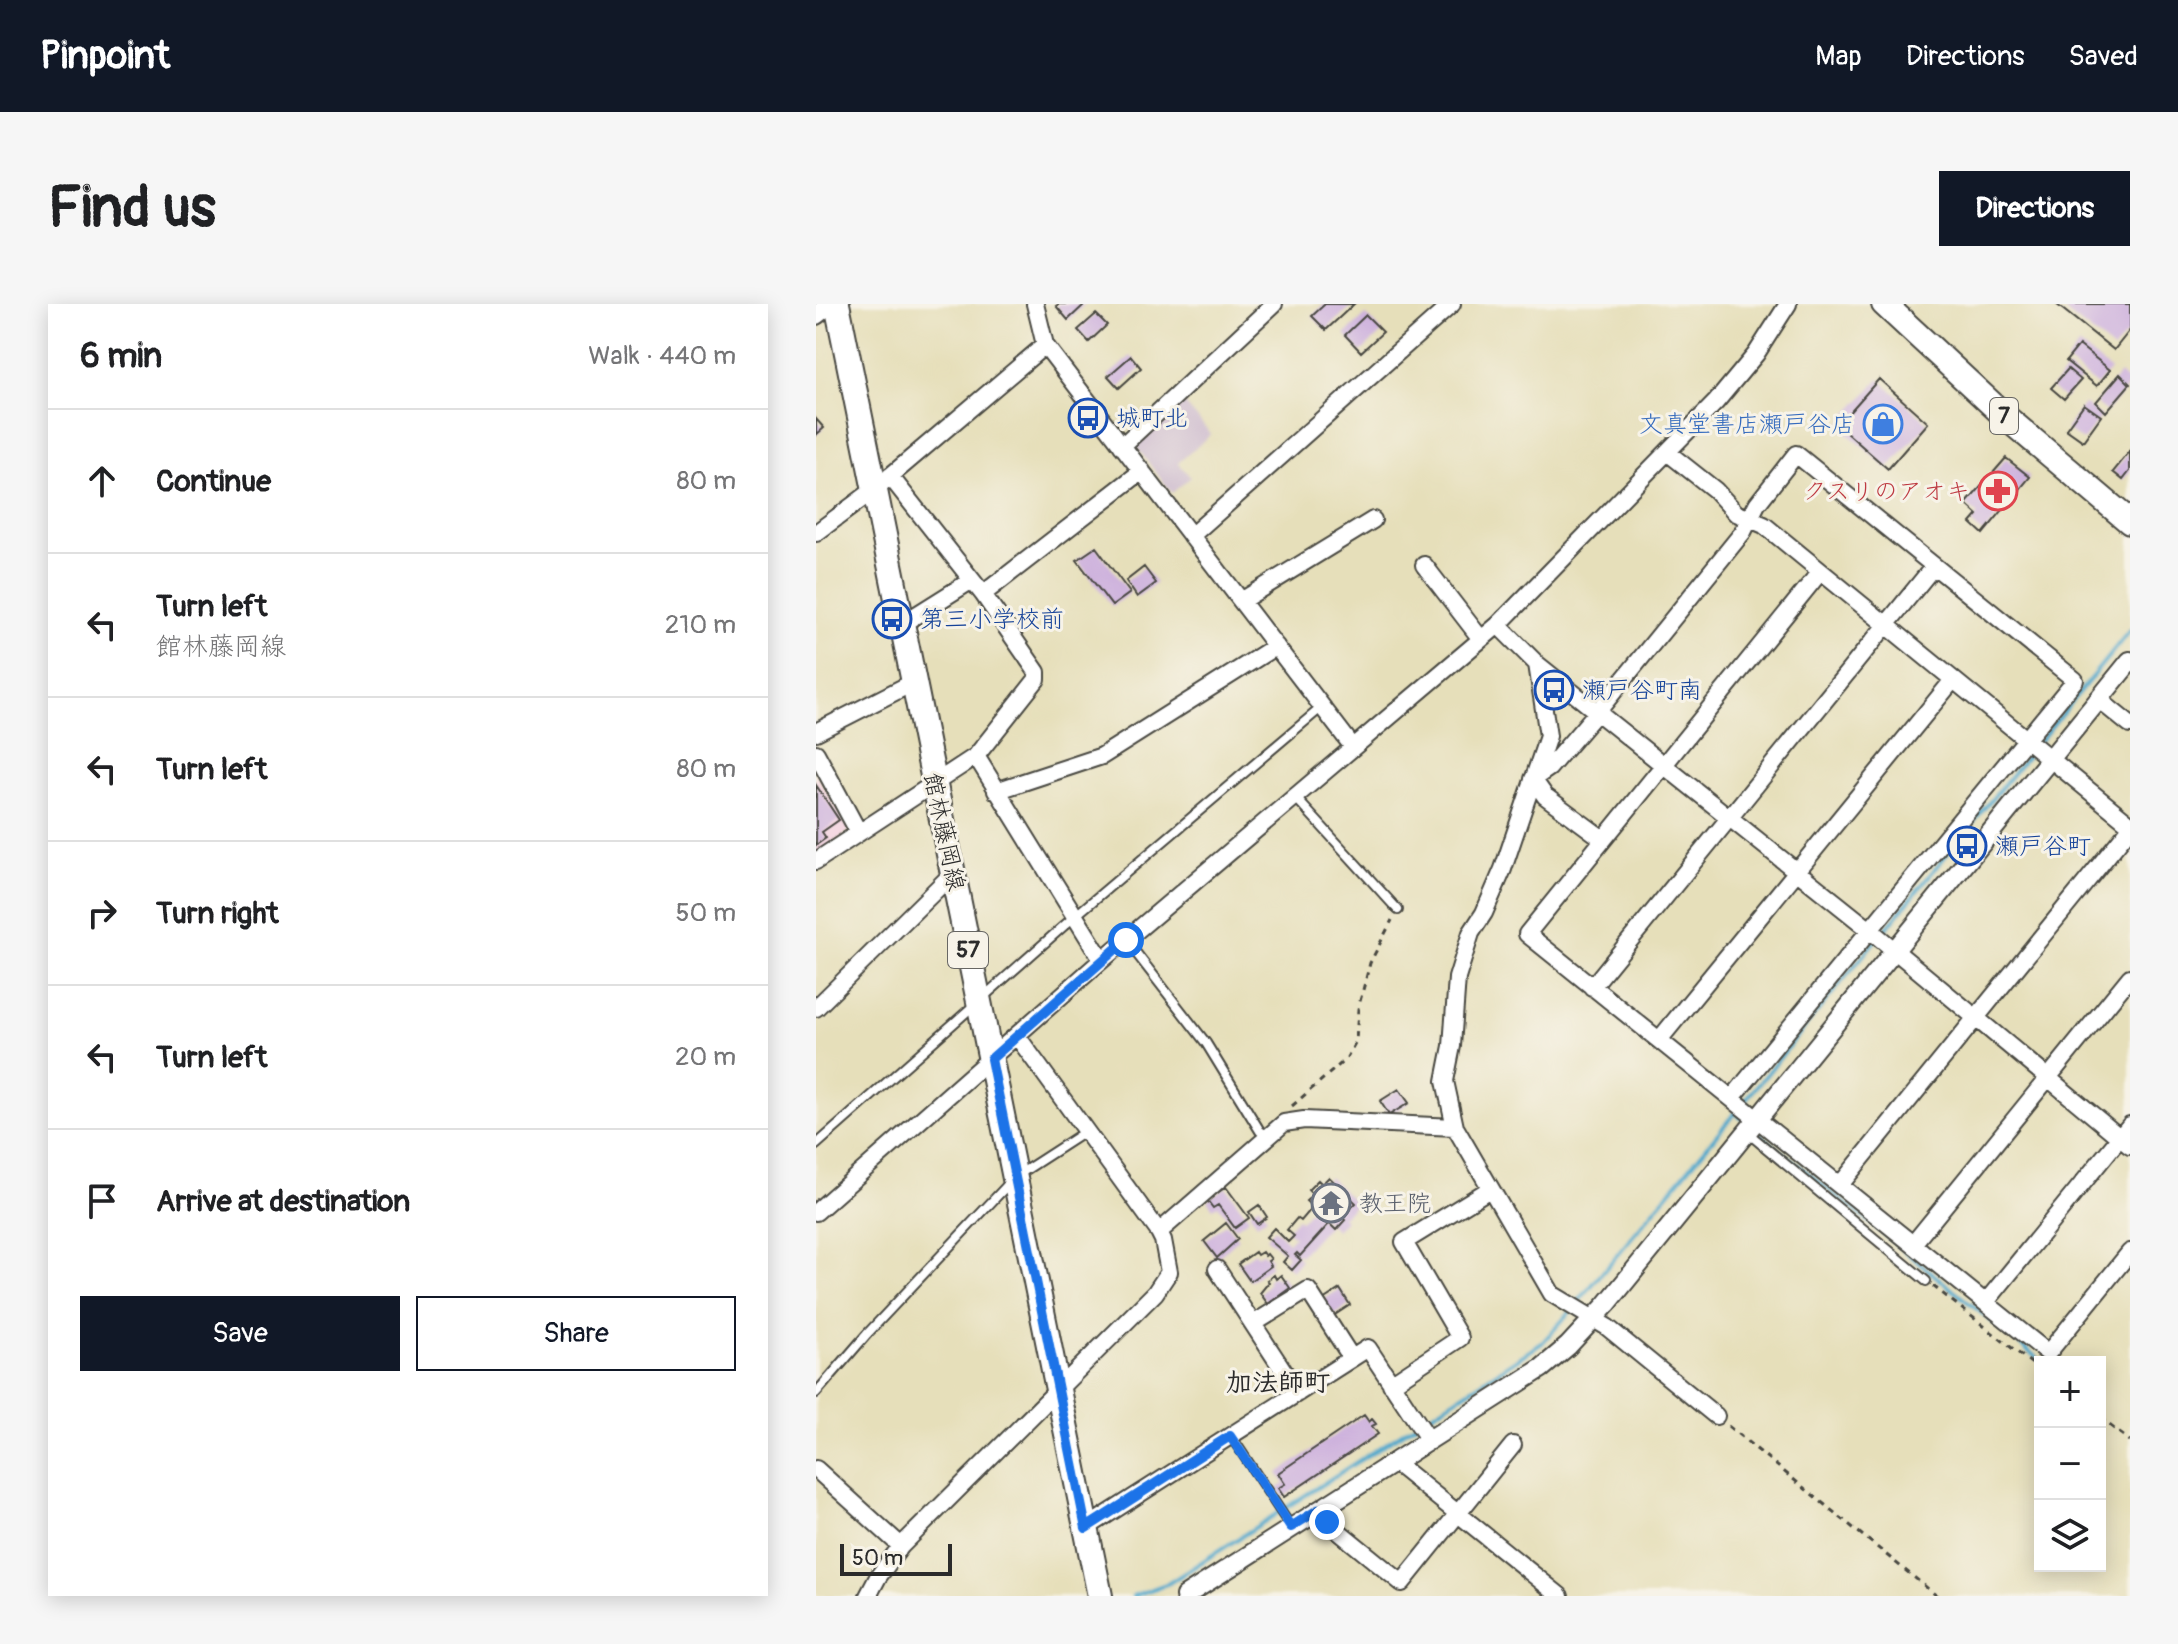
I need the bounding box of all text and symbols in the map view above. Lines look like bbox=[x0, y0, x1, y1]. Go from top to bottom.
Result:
text: Pinpoint bbox=[40, 32, 170, 80]
text: Map bbox=[1815, 39, 1862, 74]
text: Directions bbox=[1906, 39, 2025, 74]
text: Saved bbox=[2069, 39, 2138, 74]
button: Directions bbox=[1939, 171, 2130, 246]
text: Find us bbox=[48, 174, 216, 243]
text: 6 min bbox=[80, 335, 162, 378]
text: Walk · 440 m bbox=[588, 340, 736, 372]
bus stop icon: 城町北 bbox=[1067, 397, 1109, 439]
road number: 7 bbox=[1990, 398, 2018, 434]
shop icon: 文真堂書店瀬戸谷店 bbox=[1862, 403, 1904, 445]
place label: 城町北 bbox=[1116, 404, 1188, 433]
place label: 文真堂書店瀬戸谷店 bbox=[1639, 410, 1855, 439]
icon: ahead bbox=[80, 459, 124, 503]
text: Continue bbox=[156, 463, 271, 500]
text: 80 m bbox=[676, 465, 736, 497]
pharmacy icon: クスリのアオキ bbox=[1977, 470, 2019, 512]
place label: クスリのアオキ bbox=[1802, 477, 1970, 506]
text: Turn left bbox=[156, 588, 267, 625]
bus stop icon: 第三小学校前 bbox=[871, 598, 913, 640]
icon: left bbox=[80, 603, 124, 647]
place label: 第三小学校前 bbox=[920, 605, 1064, 634]
text: 210 m bbox=[665, 609, 736, 641]
text: 館林藤岡線 bbox=[156, 631, 286, 663]
bus stop icon: 瀬戸谷町南 bbox=[1533, 669, 1575, 711]
place label: 瀬戸谷町南 bbox=[1582, 676, 1702, 705]
icon: left bbox=[80, 747, 124, 791]
text: Turn left bbox=[156, 751, 267, 788]
text: 80 m bbox=[676, 753, 736, 785]
street label: 館林藤岡線 bbox=[917, 770, 971, 894]
bus stop icon: 瀬戸谷町 bbox=[1946, 825, 1988, 867]
place label: 瀬戸谷町 bbox=[1995, 832, 2091, 861]
icon: right bbox=[80, 891, 124, 935]
text: Turn right bbox=[156, 895, 279, 932]
text: 50 m bbox=[675, 897, 736, 929]
route start bbox=[1108, 922, 1144, 958]
road number: 57 bbox=[948, 932, 988, 968]
icon: left bbox=[80, 1035, 124, 1079]
text: Turn left bbox=[156, 1039, 267, 1076]
text: 20 m bbox=[675, 1041, 736, 1073]
icon: arrive bbox=[80, 1179, 124, 1223]
temple icon: 教王院 bbox=[1310, 1182, 1352, 1224]
text: Arrive at destination bbox=[156, 1183, 410, 1220]
place label: 教王院 bbox=[1359, 1189, 1431, 1218]
button: Save bbox=[80, 1296, 400, 1371]
button: Share bbox=[416, 1296, 736, 1371]
map controls bbox=[2034, 1356, 2106, 1572]
button: + bbox=[2034, 1356, 2106, 1428]
district label: 加法師町 bbox=[1226, 1367, 1330, 1399]
button: − bbox=[2034, 1428, 2106, 1500]
button: layers bbox=[2034, 1500, 2106, 1572]
route end bbox=[1309, 1504, 1345, 1540]
scale bar bbox=[840, 1540, 952, 1576]
text: 50 m bbox=[852, 1544, 903, 1572]

